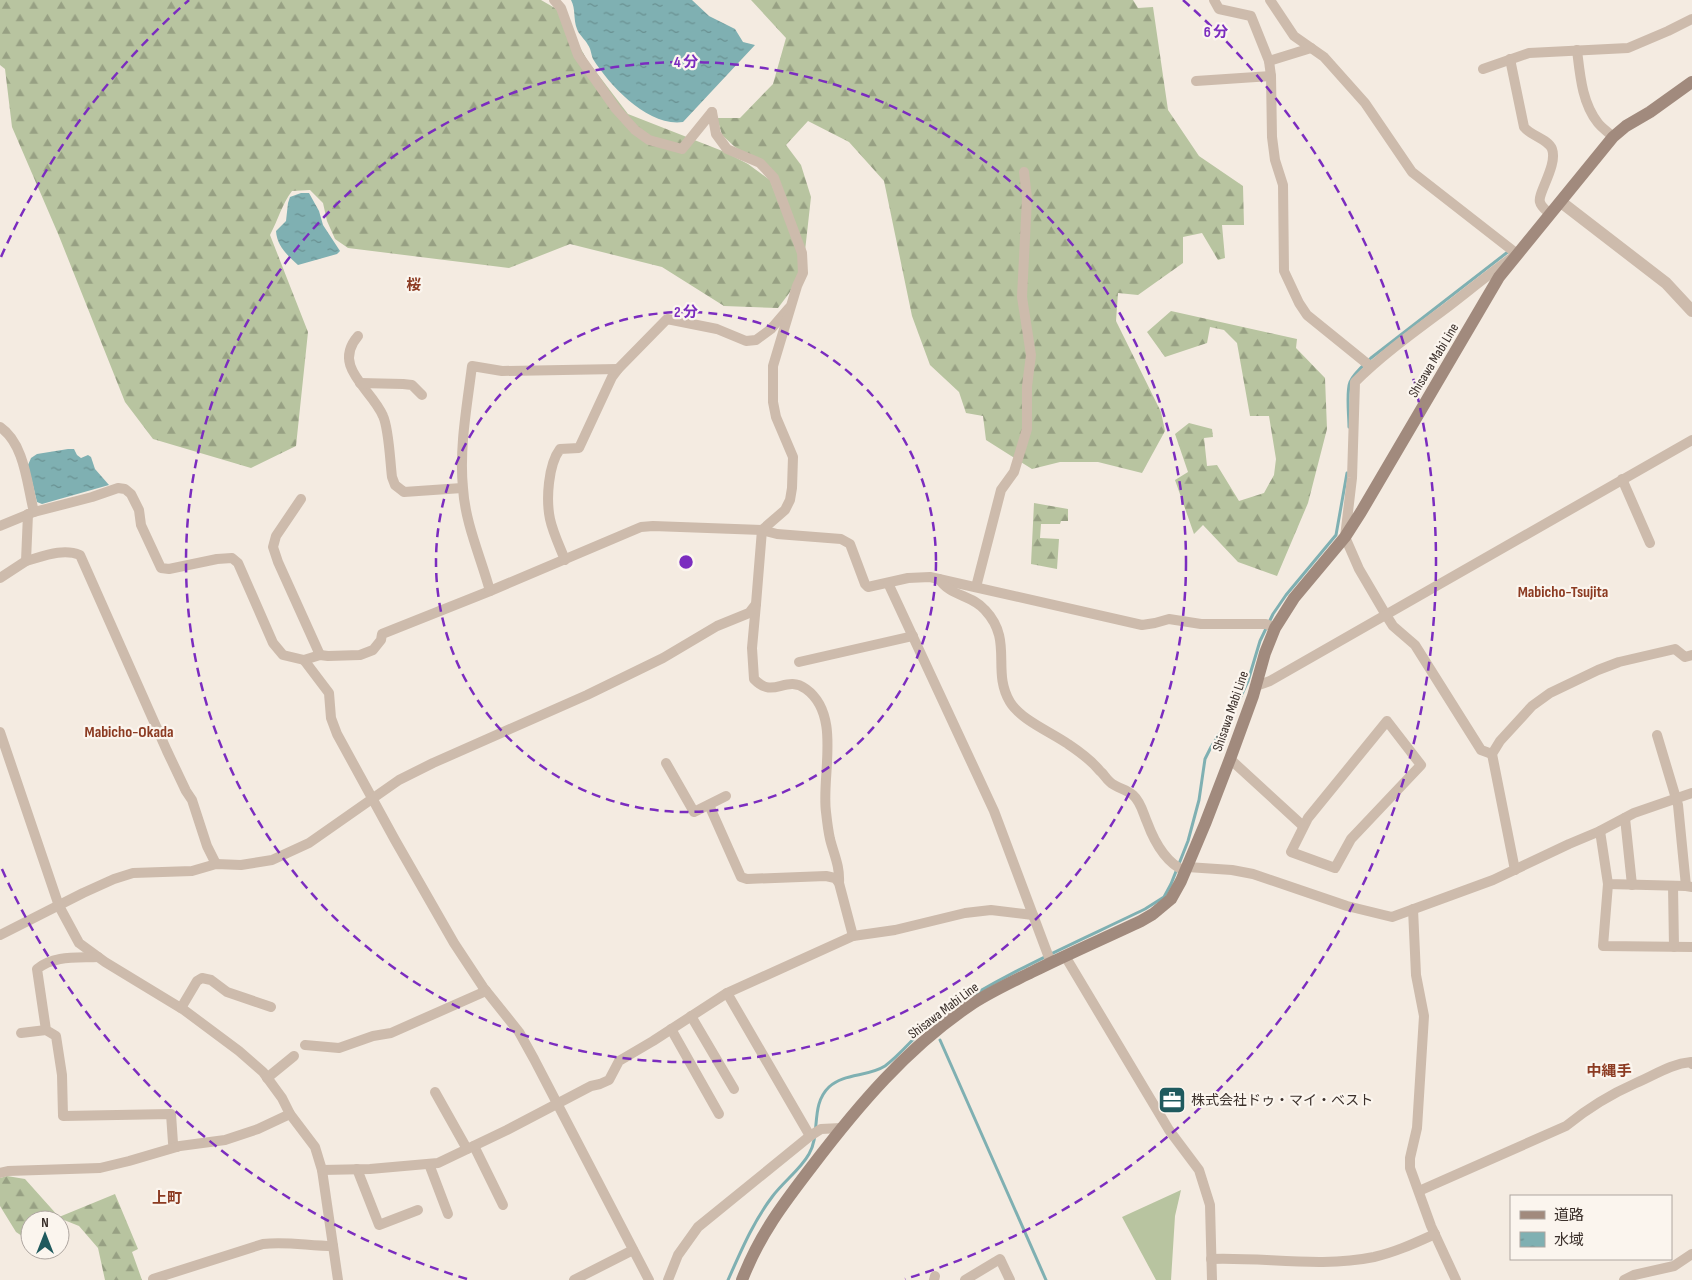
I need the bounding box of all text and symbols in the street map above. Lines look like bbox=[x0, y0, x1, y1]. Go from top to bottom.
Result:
text: 6 分 bbox=[1204, 23, 1228, 42]
text: 4 分 bbox=[674, 53, 698, 72]
district label: 桜 bbox=[406, 276, 422, 295]
text: 2 分 bbox=[674, 303, 698, 322]
street label: Shisawa Mabi Line bbox=[1405, 320, 1462, 401]
centre of rings bbox=[677, 553, 695, 571]
district label: Mabicho-Tsujita bbox=[1518, 583, 1608, 602]
street label: Shisawa Mabi Line bbox=[1209, 669, 1252, 754]
district label: Mabicho-Okada bbox=[85, 723, 173, 742]
street label: Shisawa Mabi Line bbox=[905, 978, 982, 1042]
district label: 中縄手 bbox=[1586, 1062, 1632, 1081]
office icon: 株式会社ドゥ・マイ・ベスト bbox=[1157, 1085, 1187, 1115]
place label: 株式会社ドゥ・マイ・ベスト bbox=[1191, 1092, 1373, 1109]
district label: 上町 bbox=[152, 1189, 182, 1208]
legend bbox=[1510, 1195, 1672, 1260]
text: 道路 bbox=[1554, 1206, 1584, 1225]
north arrow bbox=[20, 1210, 70, 1260]
text: N bbox=[41, 1214, 49, 1231]
text: 水域 bbox=[1554, 1231, 1584, 1250]

